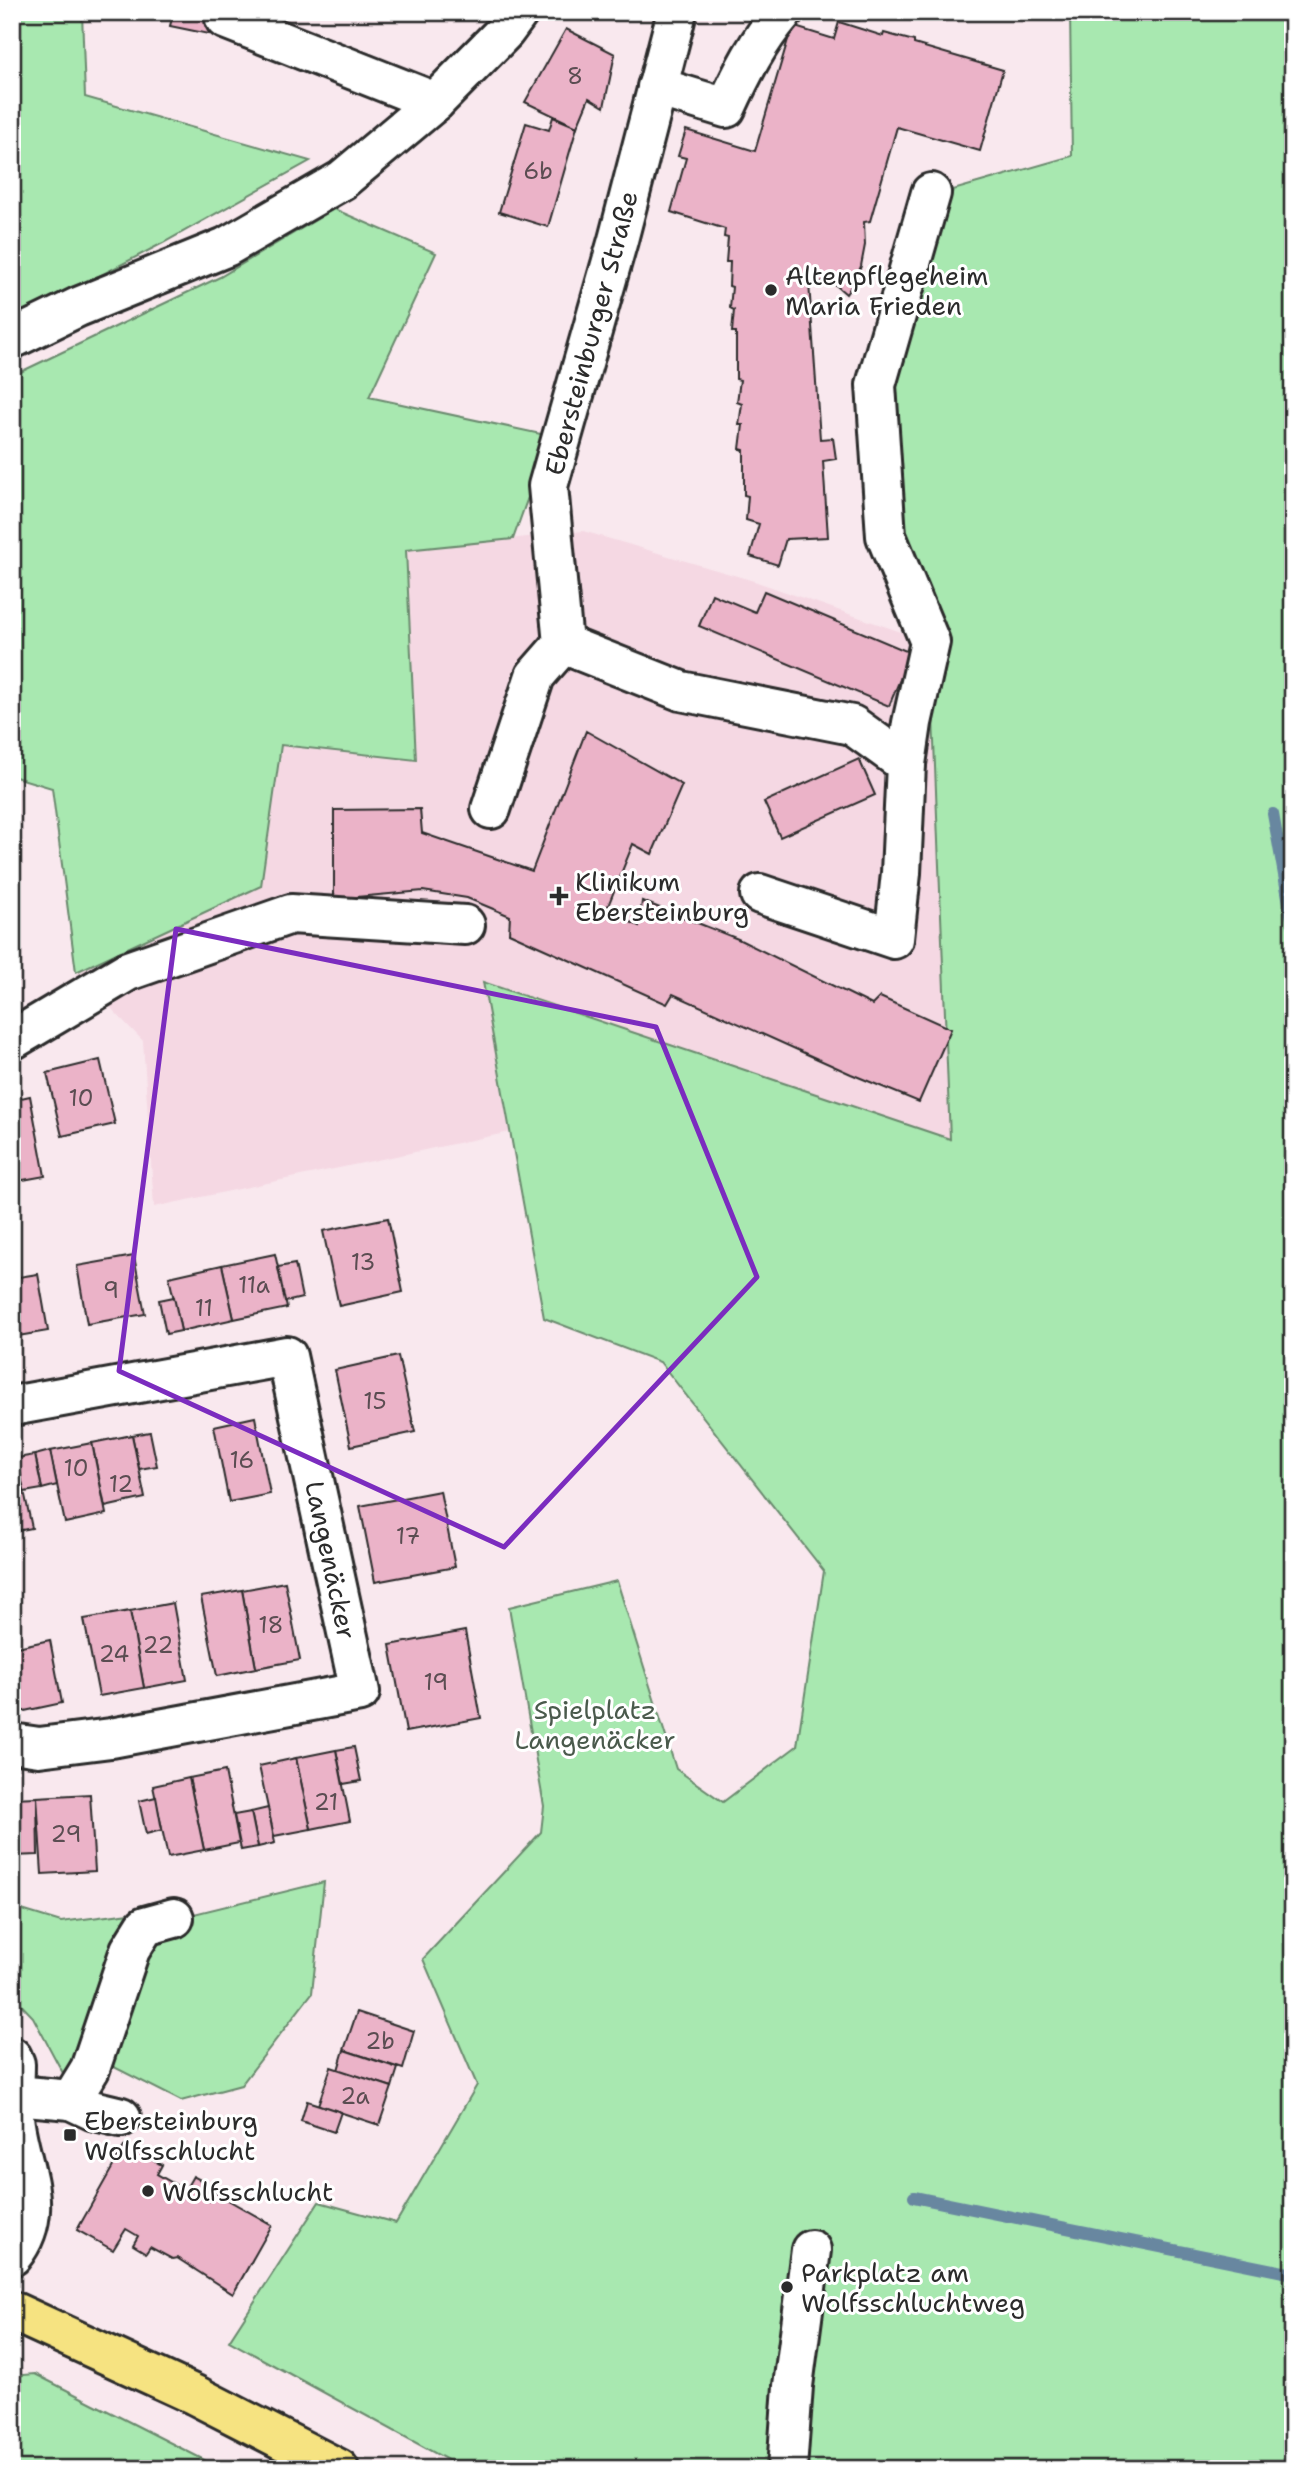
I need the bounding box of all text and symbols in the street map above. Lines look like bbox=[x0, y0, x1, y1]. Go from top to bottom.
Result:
house number: 8 bbox=[567, 61, 583, 91]
house number: 6b bbox=[523, 156, 553, 186]
street label: Ebersteinburger Straße bbox=[536, 187, 646, 479]
place label: Altenpflegeheim Maria Frieden bbox=[785, 258, 988, 323]
marker: Altenpflegeheim Maria Frieden bbox=[763, 282, 779, 298]
place label: Klinikum Ebersteinburg bbox=[575, 864, 749, 929]
marker: Klinikum Ebersteinburg bbox=[549, 886, 569, 906]
house number: 10 bbox=[68, 1083, 94, 1113]
house number: 13 bbox=[351, 1247, 375, 1277]
house number: 11a bbox=[238, 1270, 270, 1300]
house number: 9 bbox=[103, 1275, 119, 1305]
house number: 11 bbox=[195, 1293, 213, 1323]
house number: 15 bbox=[363, 1386, 387, 1416]
house number: 16 bbox=[230, 1445, 254, 1475]
house number: 10 bbox=[63, 1453, 89, 1483]
house number: 12 bbox=[109, 1469, 133, 1499]
street label: Langenäcker bbox=[297, 1478, 365, 1642]
house number: 17 bbox=[396, 1521, 420, 1551]
house number: 18 bbox=[258, 1610, 284, 1640]
house number: 22 bbox=[142, 1630, 174, 1660]
house number: 24 bbox=[99, 1639, 129, 1669]
house number: 19 bbox=[424, 1667, 448, 1697]
park label: Spielplatz Langenäcker bbox=[514, 1692, 676, 1757]
house number: 21 bbox=[314, 1787, 338, 1817]
house number: 29 bbox=[51, 1819, 81, 1849]
house number: 2b bbox=[365, 2026, 395, 2056]
house number: 2a bbox=[340, 2081, 370, 2111]
place label: Ebersteinburg Wolfsschlucht bbox=[84, 2103, 258, 2168]
marker: Ebersteinburg Wolfsschlucht bbox=[62, 2127, 78, 2143]
place label: Wolfsschlucht bbox=[162, 2174, 333, 2209]
marker: Wolfsschlucht bbox=[140, 2183, 156, 2199]
place label: Parkplatz am Wolfsschluchtweg bbox=[801, 2255, 1025, 2320]
marker: Parkplatz am Wolfsschluchtweg bbox=[779, 2279, 795, 2295]

